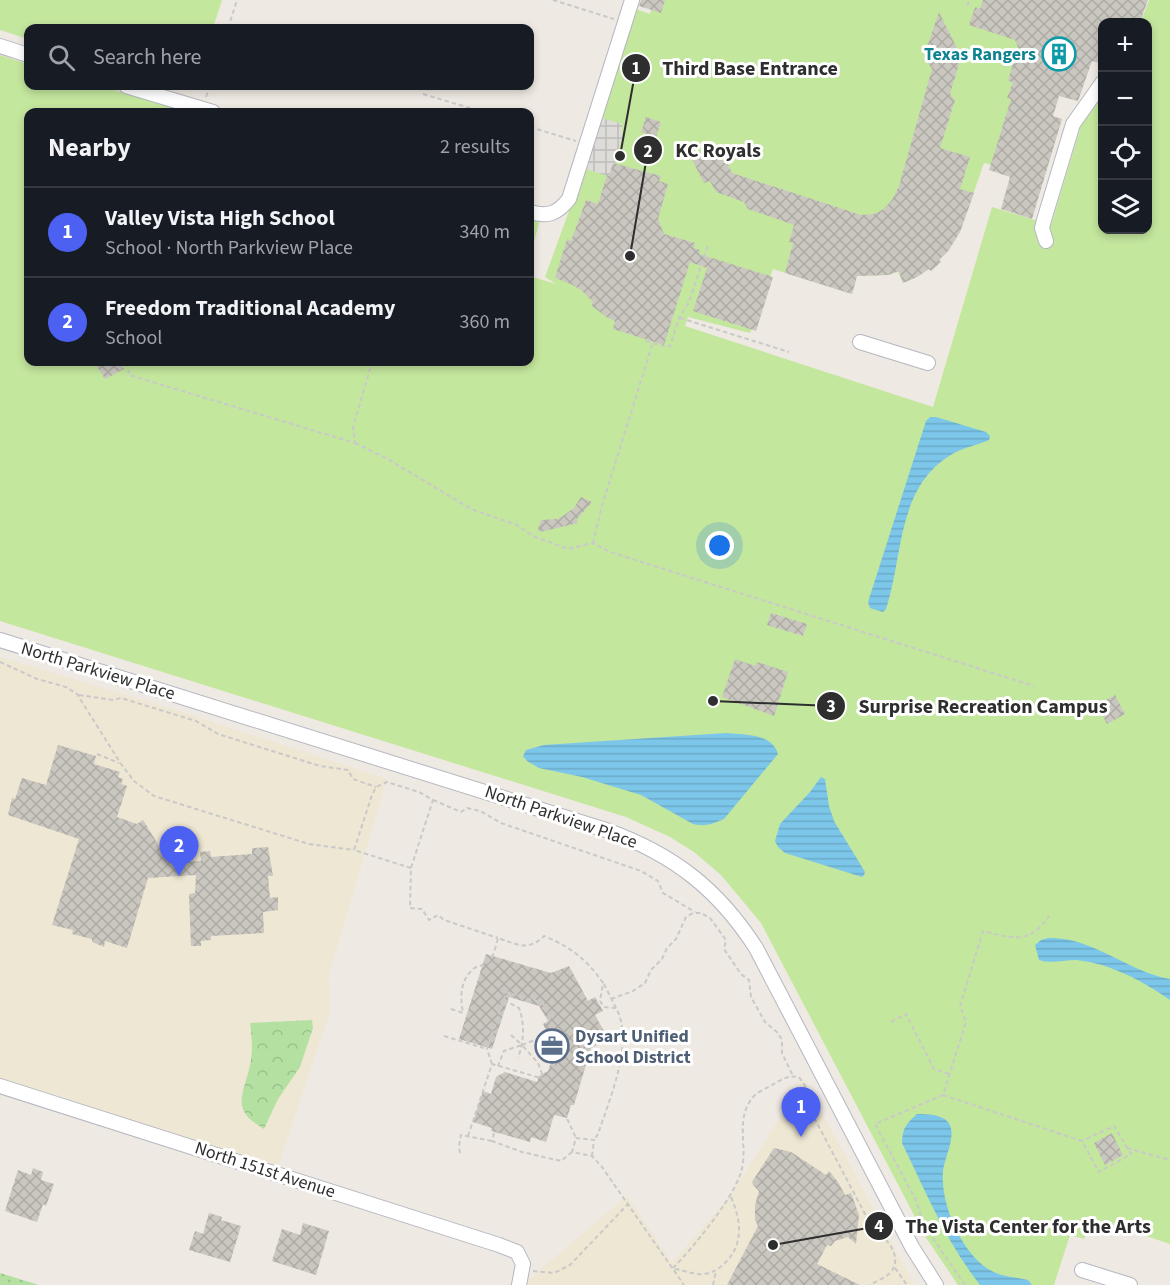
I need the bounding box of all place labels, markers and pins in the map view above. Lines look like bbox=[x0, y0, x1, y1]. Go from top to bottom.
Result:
building icon: Texas Rangers bbox=[1041, 36, 1077, 72]
place label: Texas Rangers bbox=[924, 42, 1036, 67]
callout: Third Base Entrance bbox=[621, 49, 850, 87]
callout: KC Royals bbox=[633, 131, 773, 169]
callout: Surprise Recreation Campus bbox=[816, 687, 1119, 725]
pin: 2 bbox=[160, 826, 198, 876]
place label: Dysart Unified School District bbox=[575, 1024, 691, 1070]
office icon: Dysart Unified School District bbox=[534, 1028, 570, 1064]
pin: 1 bbox=[782, 1088, 820, 1137]
callout: The Vista Center for the Arts bbox=[864, 1207, 1163, 1245]

